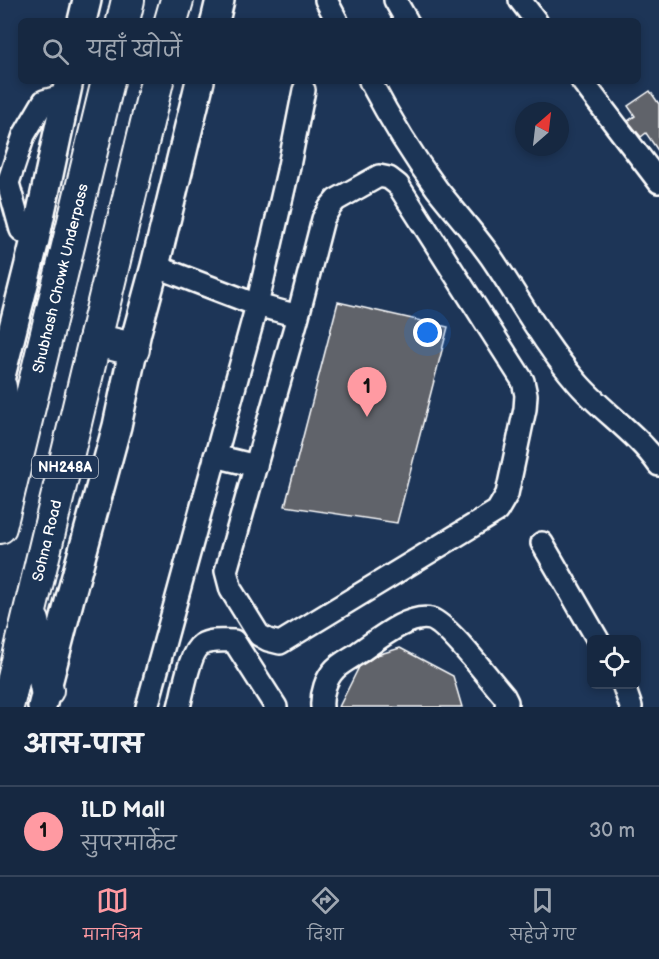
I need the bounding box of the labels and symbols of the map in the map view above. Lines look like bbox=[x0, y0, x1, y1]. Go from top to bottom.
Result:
north arrow bbox=[515, 102, 569, 156]
street label: Shubhash Chowk Underpass bbox=[28, 181, 92, 375]
your location bbox=[413, 318, 442, 347]
pin: 1 bbox=[348, 368, 386, 417]
road number: NH248A bbox=[32, 456, 98, 478]
street label: Sohna Road bbox=[28, 498, 66, 583]

